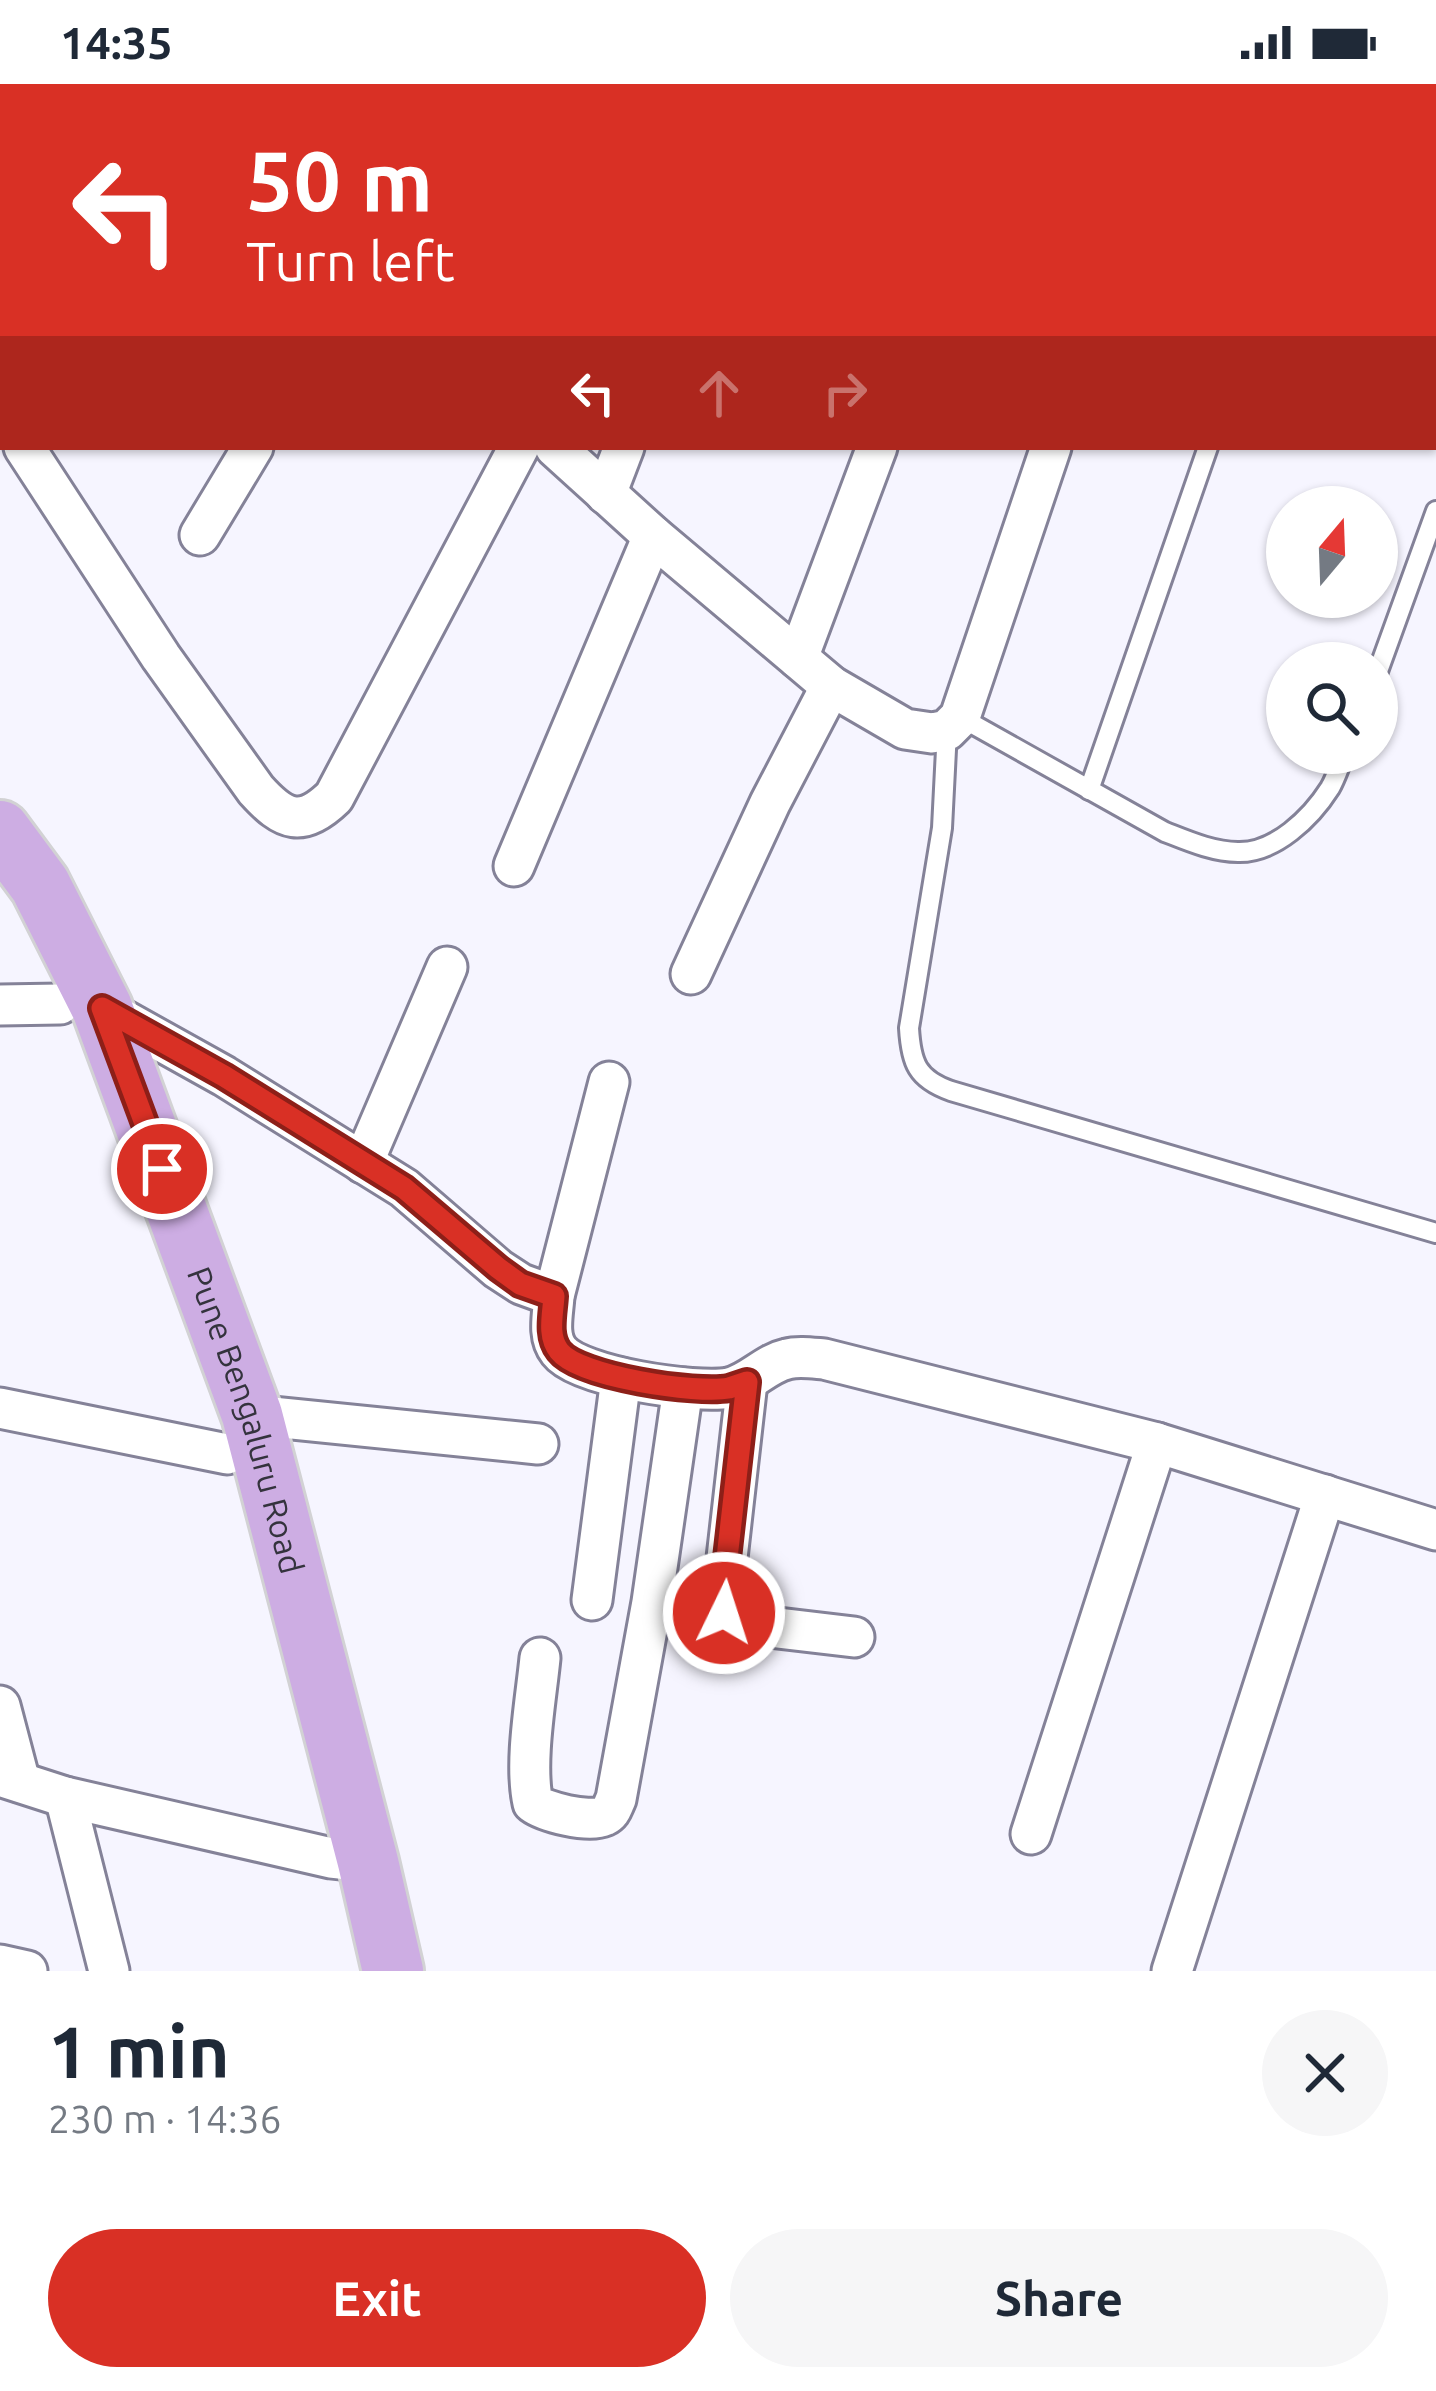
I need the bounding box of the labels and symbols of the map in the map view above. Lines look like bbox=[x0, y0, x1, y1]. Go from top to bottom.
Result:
north arrow bbox=[1266, 486, 1398, 618]
pin bbox=[111, 1118, 213, 1220]
street label: Pune Bengaluru Road bbox=[181, 1262, 311, 1577]
position arrow bbox=[661, 1550, 787, 1676]

